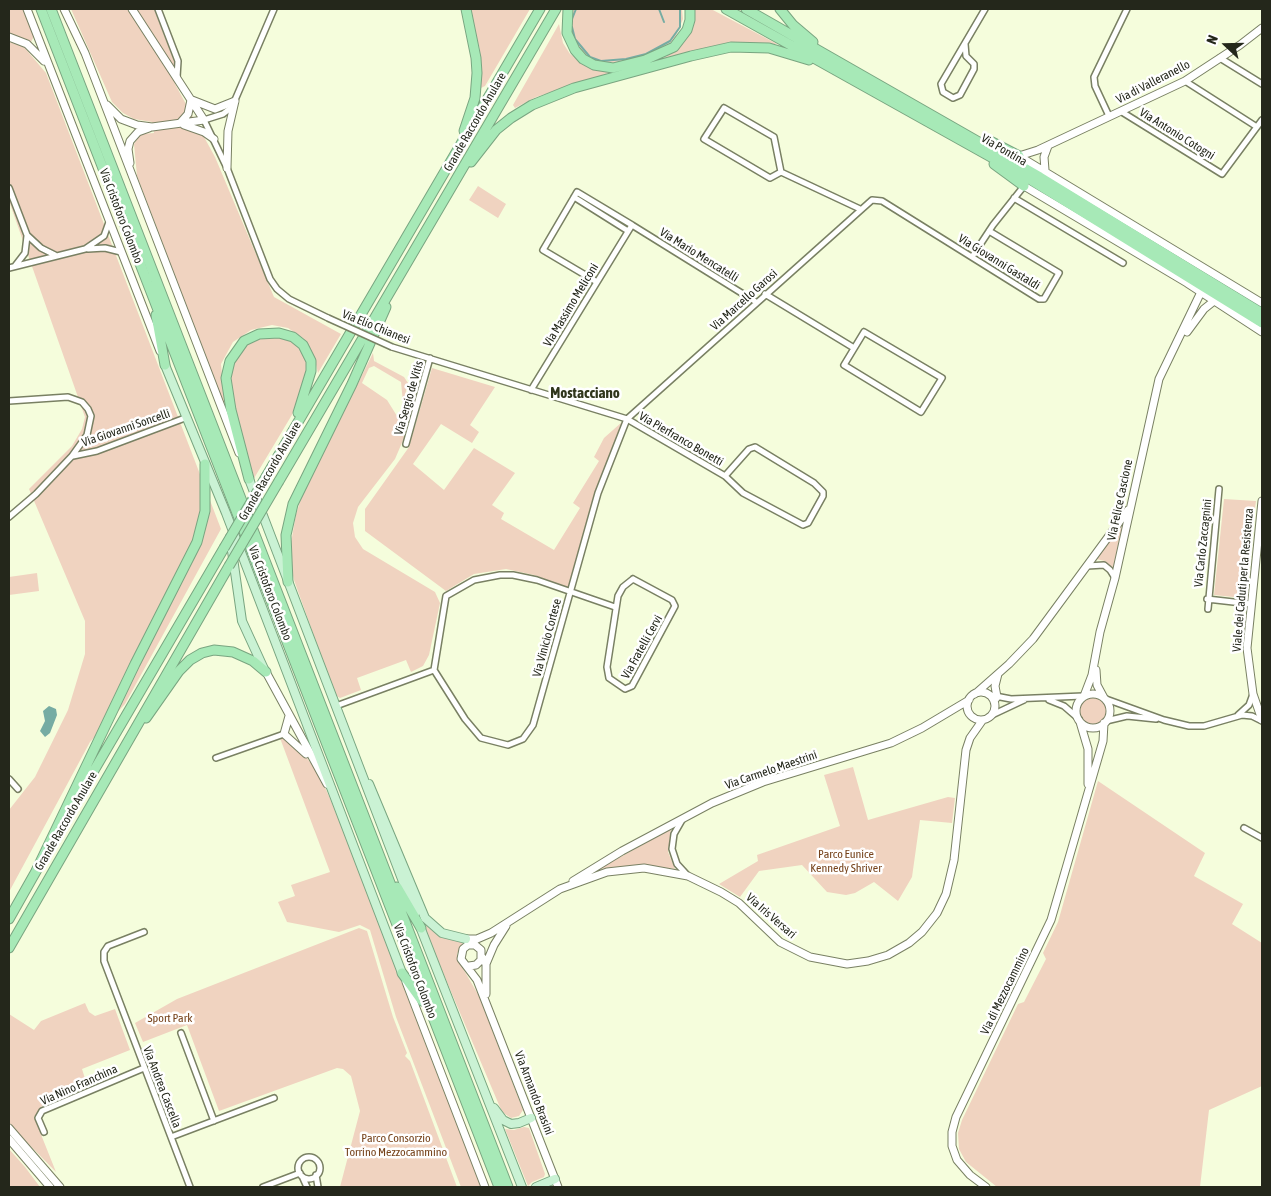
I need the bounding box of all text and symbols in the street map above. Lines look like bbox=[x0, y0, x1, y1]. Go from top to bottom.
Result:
north arrow bbox=[1201, 20, 1251, 70]
text: N bbox=[1203, 33, 1221, 46]
street label: Via di Valleranello bbox=[1114, 57, 1192, 107]
street label: Grande Raccordo Anulare bbox=[441, 70, 509, 174]
street label: Via Antonio Cotogni bbox=[1137, 105, 1217, 163]
street label: Via Pontina bbox=[978, 131, 1030, 169]
street label: Via Cristoforo Colombo bbox=[96, 167, 146, 265]
street label: Via Mario Mencatelli bbox=[657, 225, 741, 285]
street label: Via Giovanni Gastaldi bbox=[955, 231, 1043, 293]
street label: Via Massimo Meliconi bbox=[540, 261, 602, 349]
street label: Via Marcello Garosi bbox=[708, 266, 780, 334]
street label: Via Elio Chianesi bbox=[340, 307, 412, 347]
street label: Via Sergio de Vitis bbox=[392, 359, 426, 437]
district label: Mostacciano bbox=[550, 384, 620, 402]
street label: Via Giovanni Soncelli bbox=[80, 406, 172, 450]
street label: Via Pierfranco Bonetti bbox=[636, 409, 726, 469]
street label: Grande Raccordo Anulare bbox=[236, 419, 304, 523]
street label: Via Felice Cascione bbox=[1104, 458, 1136, 542]
street label: Via Carlo Zaccagnini bbox=[1191, 498, 1215, 588]
street label: Viale dei Caduti per la Resistenza bbox=[1230, 508, 1256, 652]
street label: Via Cristoforo Colombo bbox=[245, 544, 295, 642]
street label: Via Vinicio Cortese bbox=[530, 597, 564, 679]
street label: Via Fratelli Cervi bbox=[618, 612, 666, 682]
street label: Via Carmelo Maestrini bbox=[723, 747, 819, 793]
street label: Grande Raccordo Anulare bbox=[32, 769, 100, 873]
park label: Parco Eunice Kennedy Shriver bbox=[810, 847, 882, 875]
street label: Via Iris Versari bbox=[743, 890, 799, 942]
street label: Via Cristoforo Colombo bbox=[390, 922, 440, 1020]
street label: Via di Mezzocammino bbox=[978, 945, 1032, 1037]
park label: Sport Park bbox=[148, 1011, 192, 1025]
street label: Via Andrea Cascella bbox=[140, 1044, 184, 1130]
street label: Via Armando Brasini bbox=[511, 1049, 557, 1137]
street label: Via Nino Franchina bbox=[38, 1062, 120, 1108]
park label: Parco Consorzio Torrino Mezzocammino bbox=[345, 1131, 447, 1159]

